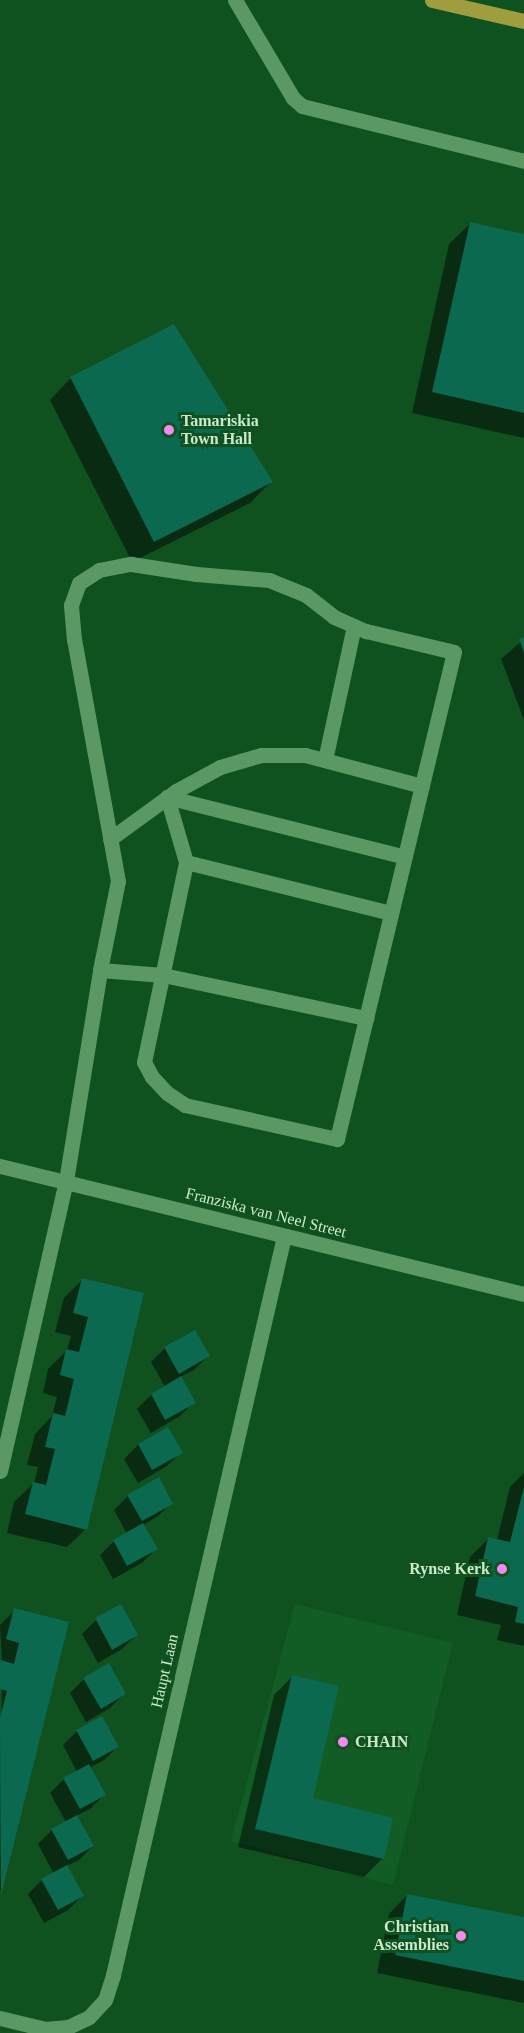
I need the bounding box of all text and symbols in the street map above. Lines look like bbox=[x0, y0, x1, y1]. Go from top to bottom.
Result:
place label: Tamariskia Town Hall bbox=[181, 411, 259, 449]
marker: Tamariskia Town Hall bbox=[162, 423, 176, 437]
street label: Franziska van Neel Street bbox=[184, 1184, 348, 1242]
place label: Rynse Kerk bbox=[409, 1559, 490, 1579]
marker: Rynse Kerk bbox=[495, 1562, 509, 1576]
street label: Haupt Laan bbox=[147, 1632, 183, 1710]
place label: CHAIN bbox=[355, 1732, 408, 1752]
marker: CHAIN bbox=[336, 1735, 350, 1749]
place label: Christian Assemblies bbox=[373, 1917, 449, 1955]
marker: Christian Assemblies bbox=[454, 1929, 468, 1943]

